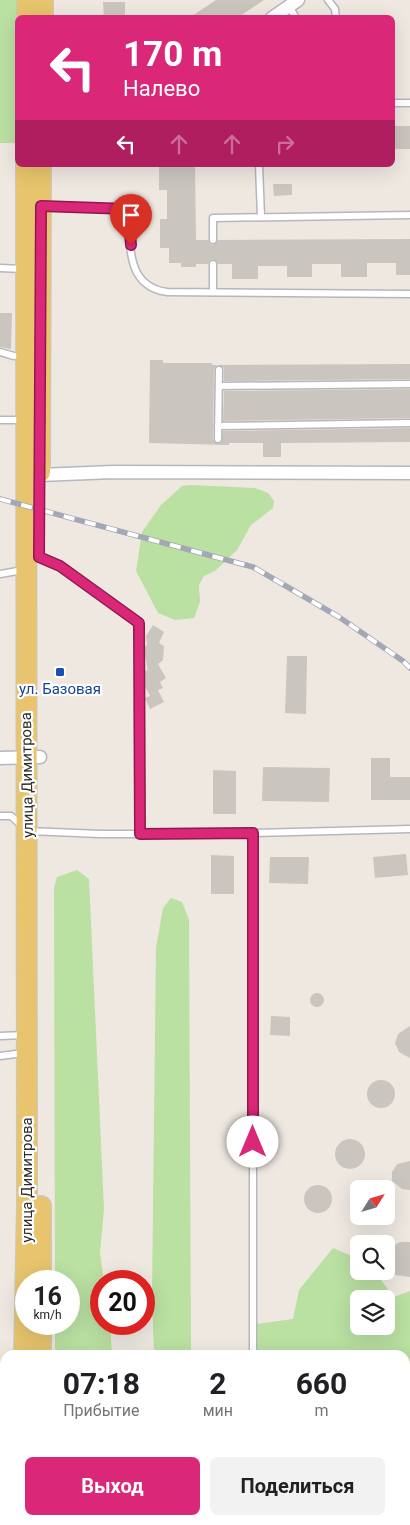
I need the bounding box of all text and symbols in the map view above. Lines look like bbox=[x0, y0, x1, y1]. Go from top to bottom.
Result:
text: 170 m bbox=[123, 34, 222, 75]
icon: left bbox=[40, 35, 105, 100]
text: Налево bbox=[123, 76, 200, 101]
icon: left bbox=[112, 130, 140, 158]
icon: ahead bbox=[165, 130, 193, 158]
icon: ahead bbox=[218, 130, 246, 158]
icon: right bbox=[271, 130, 299, 158]
pin bbox=[110, 194, 152, 245]
icon: arrive bbox=[117, 201, 145, 229]
marker: ул. Базовая bbox=[54, 666, 66, 678]
place label: ул. Базовая bbox=[19, 680, 101, 698]
street label: улица Димитрова bbox=[17, 712, 37, 838]
position arrow bbox=[226, 1115, 278, 1167]
street label: улица Димитрова bbox=[18, 1117, 36, 1243]
north arrow bbox=[350, 1180, 395, 1225]
map controls bbox=[350, 1180, 395, 1335]
button: search bbox=[350, 1235, 395, 1280]
speed limit sign: 20 bbox=[90, 1270, 155, 1335]
text: 16 bbox=[33, 1282, 62, 1311]
button: layers bbox=[350, 1290, 395, 1335]
text: km/h bbox=[33, 1308, 62, 1322]
text: 07:18 bbox=[63, 1366, 140, 1401]
text: 2 bbox=[209, 1366, 226, 1401]
text: 660 bbox=[296, 1366, 347, 1401]
text: Прибытие bbox=[63, 1401, 139, 1420]
text: мин bbox=[203, 1401, 233, 1420]
text: m bbox=[314, 1401, 328, 1420]
button: Выход bbox=[25, 1457, 200, 1515]
button: Поделиться bbox=[210, 1457, 385, 1515]

